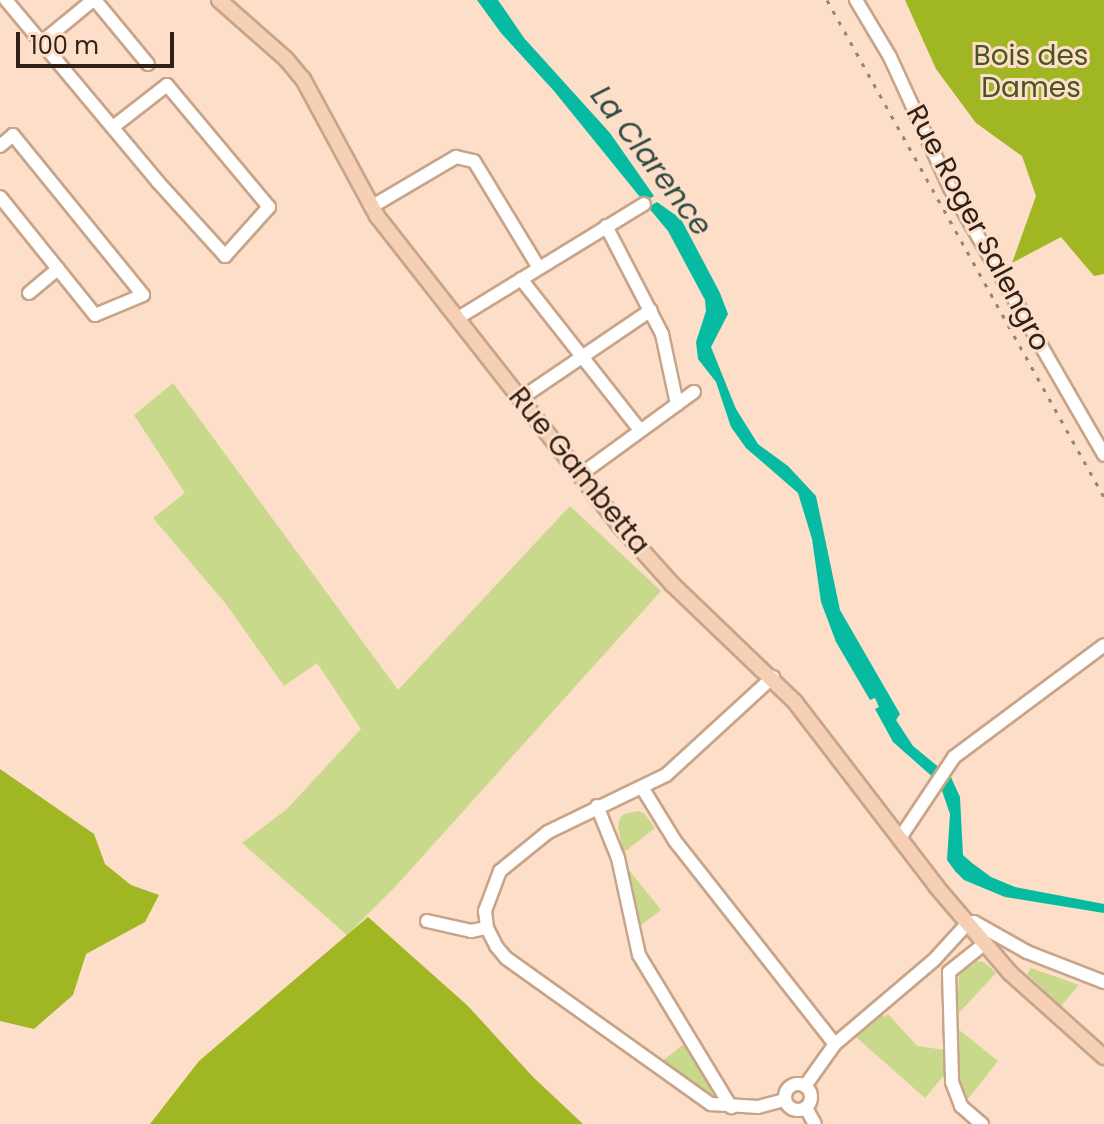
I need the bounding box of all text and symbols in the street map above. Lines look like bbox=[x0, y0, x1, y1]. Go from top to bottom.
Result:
scale bar bbox=[20, 16, 178, 66]
text: 100 m bbox=[30, 29, 99, 62]
park label: Bois des Dames bbox=[974, 39, 1088, 105]
water label: La Clarence bbox=[583, 79, 719, 243]
street label: Rue Roger Salengro bbox=[899, 99, 1057, 357]
street label: Rue Gambetta bbox=[501, 381, 657, 561]

